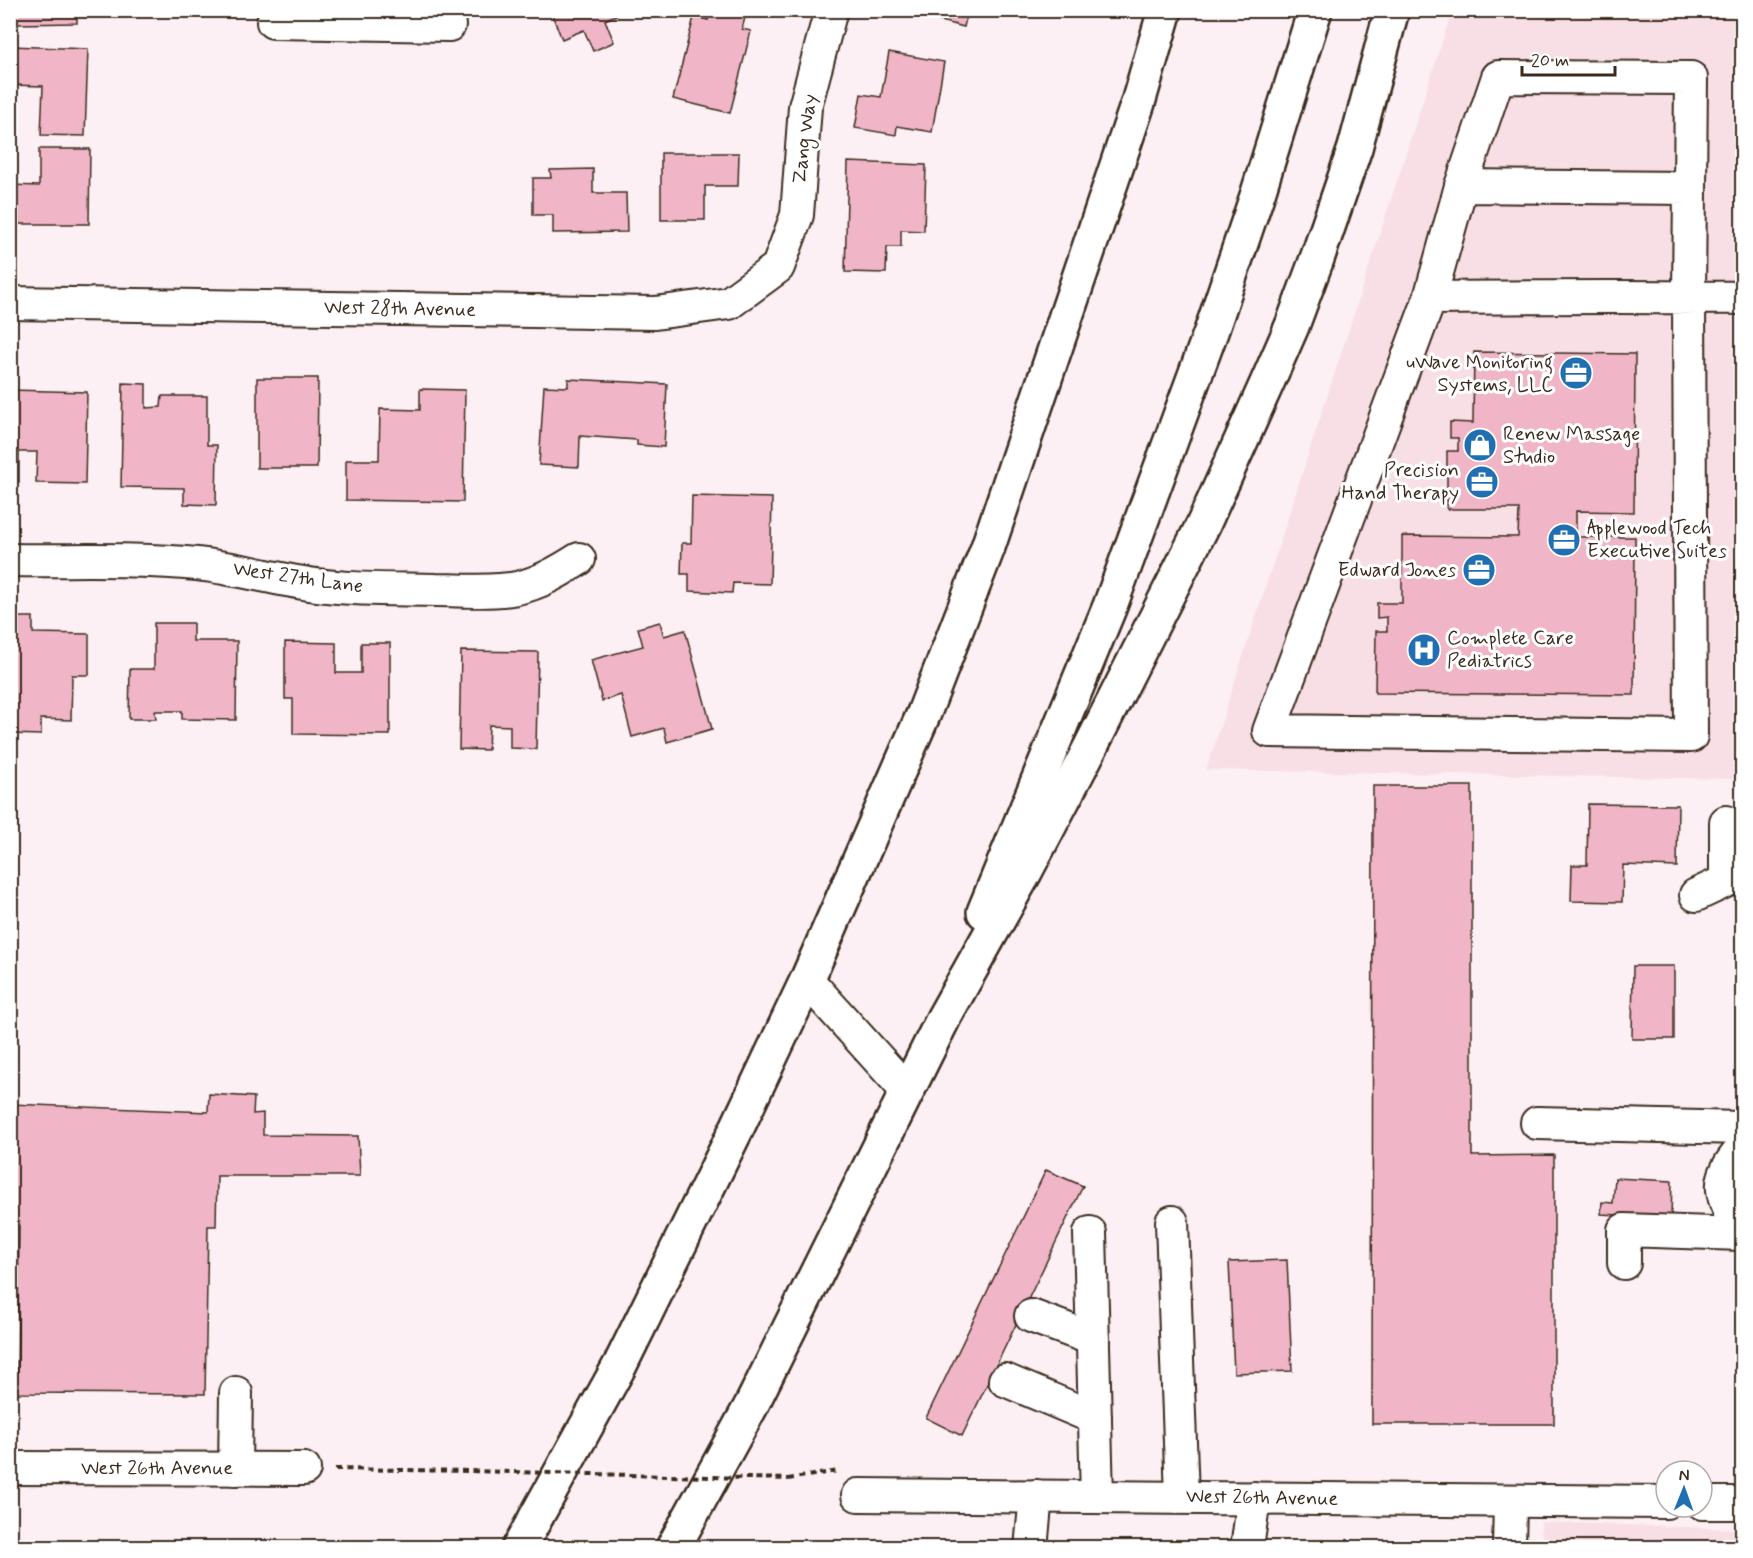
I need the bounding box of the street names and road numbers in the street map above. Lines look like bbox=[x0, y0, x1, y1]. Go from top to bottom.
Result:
street label: Zang Way bbox=[786, 93, 825, 186]
street label: West 28th Avenue bbox=[324, 294, 476, 324]
street label: West 27th Lane bbox=[231, 555, 365, 601]
street label: West 26th Avenue bbox=[81, 1455, 233, 1482]
street label: West 26th Avenue bbox=[1186, 1483, 1338, 1513]

